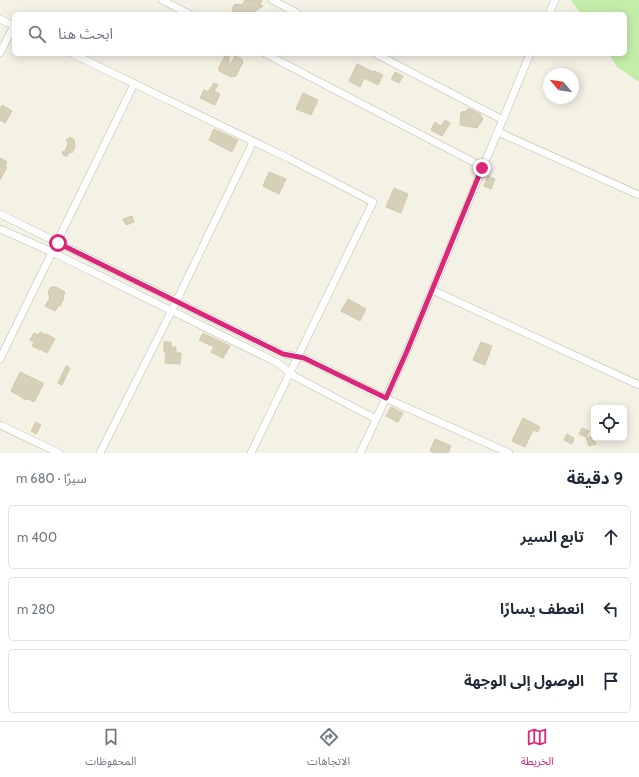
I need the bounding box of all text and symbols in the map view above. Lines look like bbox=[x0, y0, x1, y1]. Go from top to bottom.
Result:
search box bbox=[12, 12, 627, 56]
icon: search bbox=[26, 23, 48, 45]
text: ابحث هنا bbox=[58, 25, 113, 43]
north arrow bbox=[543, 68, 579, 104]
route end bbox=[473, 159, 491, 177]
route start bbox=[49, 234, 67, 252]
map controls bbox=[591, 405, 627, 441]
button: locate bbox=[591, 405, 627, 441]
text: 9 دقيقة bbox=[567, 468, 623, 488]
text: سيرًا · 680 m bbox=[16, 470, 87, 486]
icon: ahead bbox=[600, 526, 622, 548]
text: تابع السير bbox=[520, 528, 584, 546]
text: 400 m bbox=[17, 529, 57, 545]
icon: left bbox=[600, 598, 622, 620]
text: انعطف يسارًا bbox=[500, 600, 584, 618]
text: 280 m bbox=[17, 601, 55, 617]
icon: arrive bbox=[600, 670, 622, 692]
text: الوصول إلى الوجهة bbox=[464, 672, 584, 690]
tab: المحفوظات bbox=[85, 726, 136, 773]
tab: الاتجاهات bbox=[307, 726, 350, 773]
tab: الخريطة bbox=[521, 726, 554, 773]

